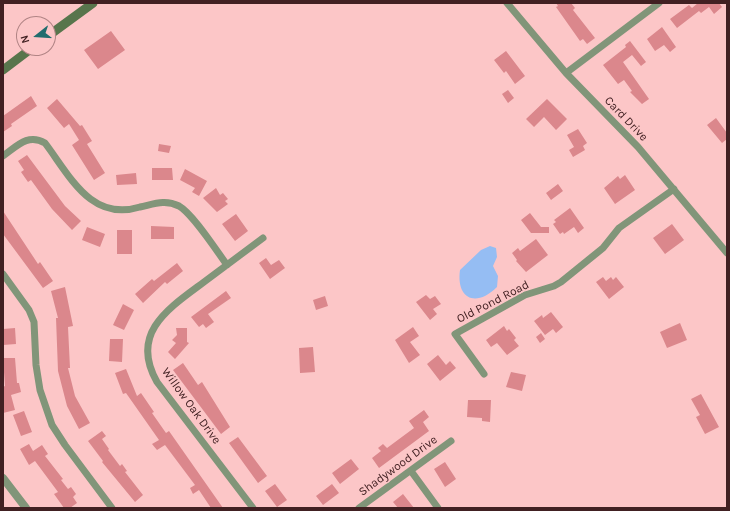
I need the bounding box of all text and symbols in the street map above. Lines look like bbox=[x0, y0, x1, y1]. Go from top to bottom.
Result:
north arrow bbox=[16, 16, 56, 56]
text: N bbox=[18, 34, 32, 45]
street label: Card Drive bbox=[601, 94, 651, 144]
street label: Old Pond Road bbox=[454, 278, 532, 326]
street label: Willow Oak Drive bbox=[158, 365, 224, 447]
street label: Shadywood Drive bbox=[356, 433, 440, 499]

